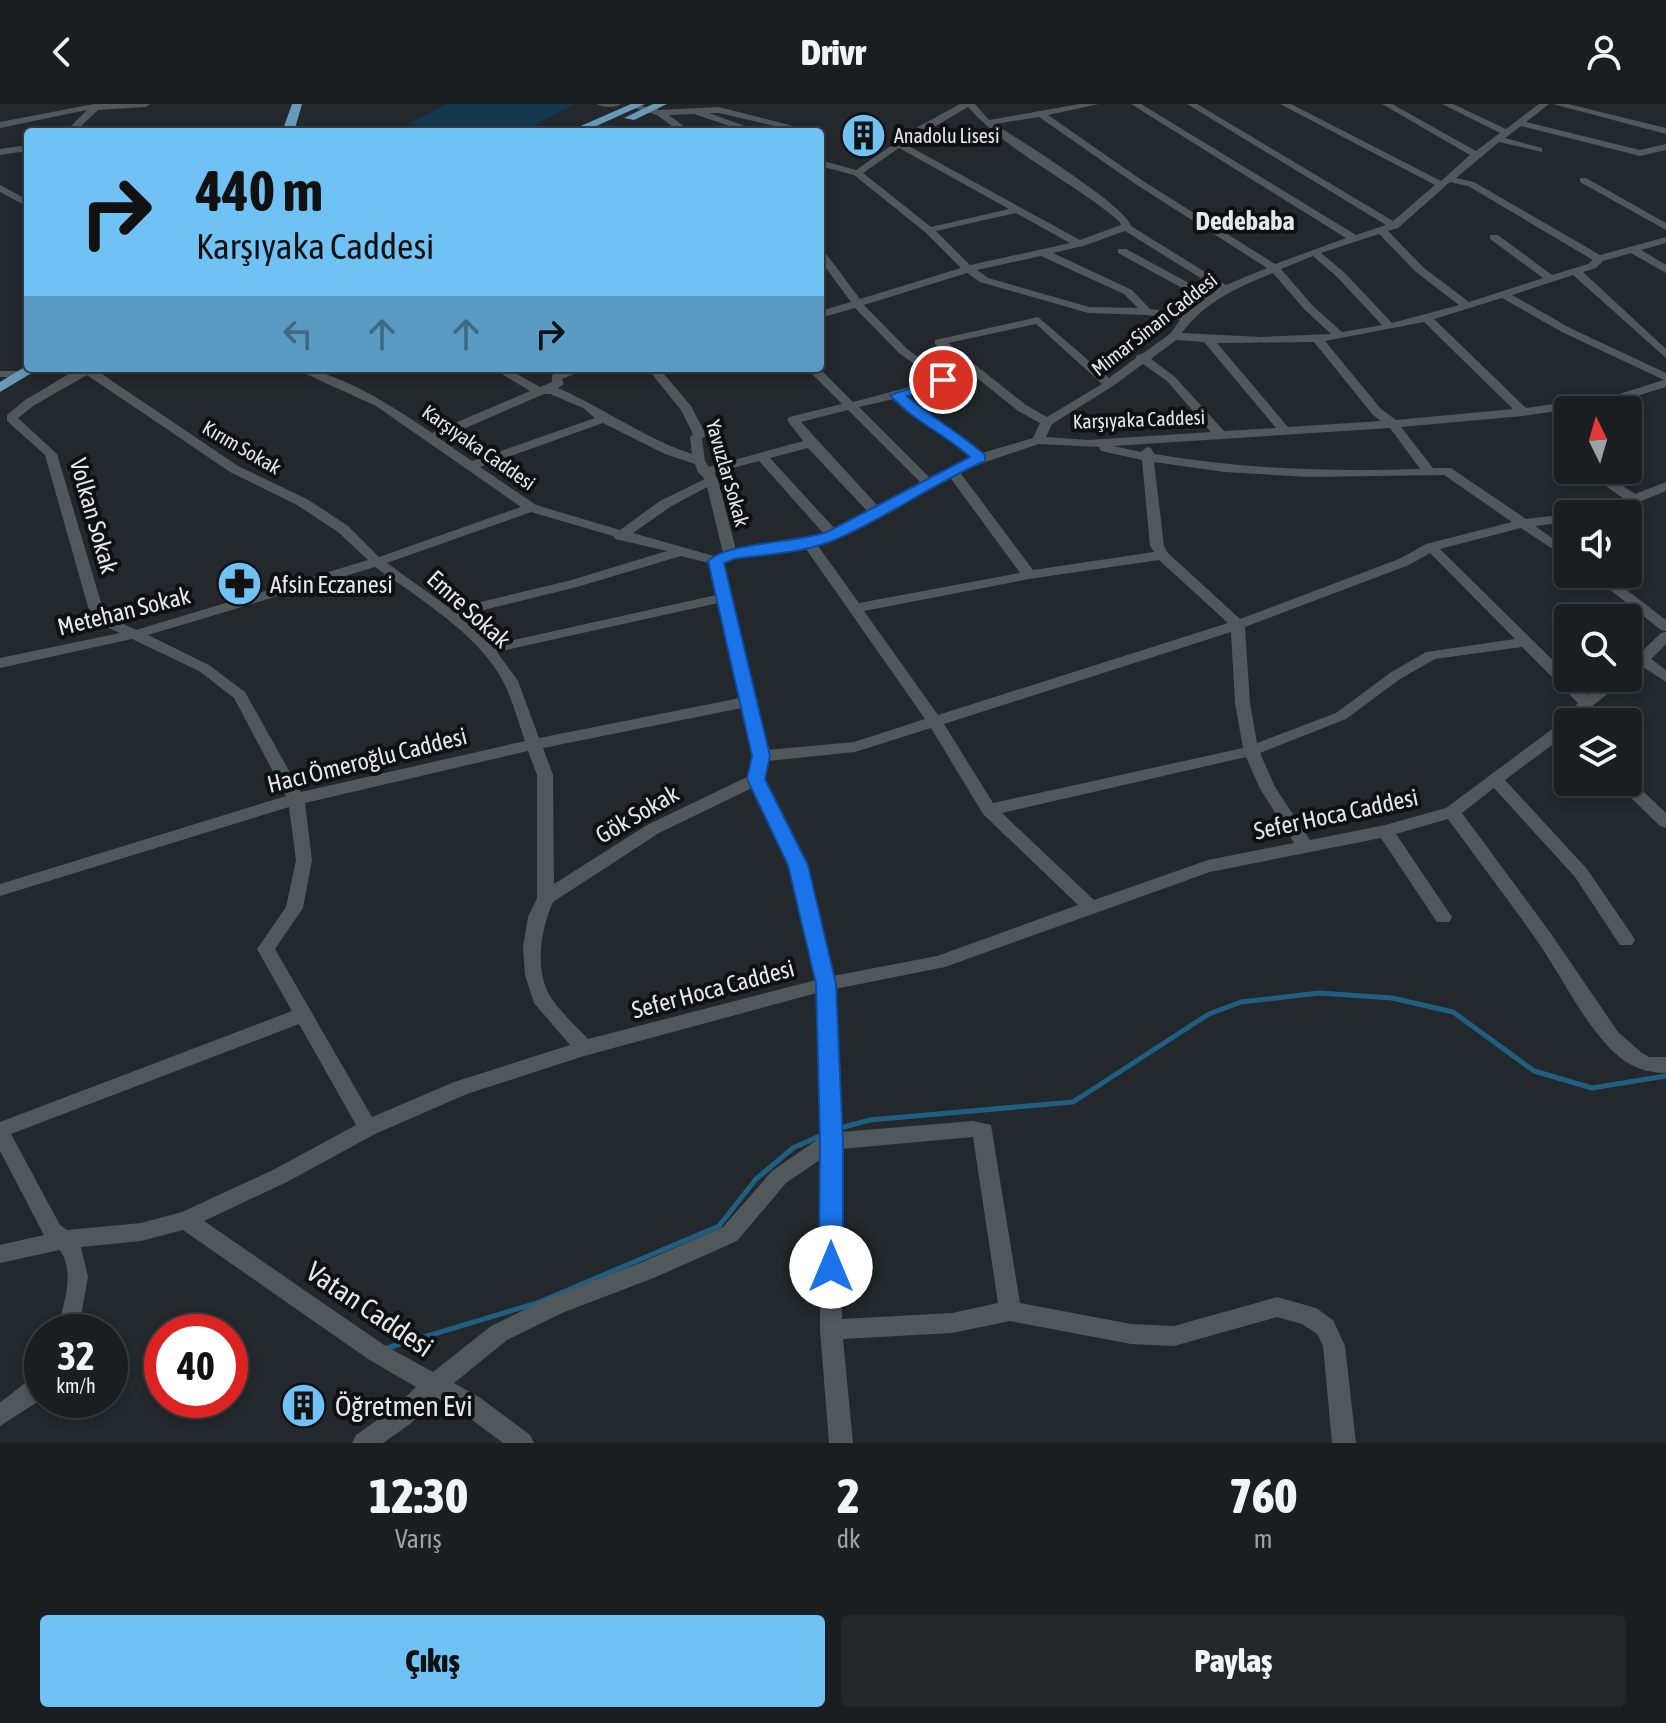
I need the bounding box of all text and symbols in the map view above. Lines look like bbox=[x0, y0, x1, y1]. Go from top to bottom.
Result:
icon: back bbox=[40, 30, 84, 74]
icon: person bbox=[1582, 30, 1626, 74]
text: Drivr bbox=[801, 31, 865, 73]
building icon: Anadolu Lisesi bbox=[839, 111, 887, 159]
place label: Anadolu Lisesi bbox=[894, 124, 1000, 147]
text: 440 m bbox=[196, 159, 323, 223]
icon: right bbox=[64, 160, 168, 264]
district label: Dedebaba bbox=[1195, 206, 1295, 236]
text: Karşıyaka Caddesi bbox=[196, 225, 434, 267]
street label: Mimar Sinan Caddesi bbox=[1087, 268, 1221, 380]
icon: left bbox=[276, 312, 320, 356]
icon: ahead bbox=[360, 312, 404, 356]
icon: ahead bbox=[444, 312, 488, 356]
icon: right bbox=[528, 312, 572, 356]
pin bbox=[909, 346, 977, 414]
icon: arrive bbox=[921, 358, 965, 402]
north arrow bbox=[1554, 396, 1642, 484]
map controls bbox=[1554, 396, 1642, 796]
street label: Karşıyaka Caddesi bbox=[418, 400, 540, 494]
street label: Karşıyaka Caddesi bbox=[1072, 405, 1206, 433]
street label: Kırım Sokak bbox=[199, 415, 285, 479]
street label: Yavuzlar Sokak bbox=[702, 417, 754, 529]
street label: Volkan Sokak bbox=[65, 455, 123, 577]
button: sound bbox=[1554, 500, 1642, 588]
pharmacy icon: Afsin Eczanesi bbox=[215, 560, 263, 608]
street label: Emre Sokak bbox=[422, 565, 516, 654]
place label: Afsin Eczanesi bbox=[270, 571, 393, 598]
street label: Metehan Sokak bbox=[55, 581, 194, 641]
button: search bbox=[1554, 604, 1642, 692]
button: layers bbox=[1554, 708, 1642, 796]
street label: Hacı Ömeroğlu Caddesi bbox=[265, 722, 469, 798]
street label: Gök Sokak bbox=[591, 779, 684, 849]
street label: Sefer Hoca Caddesi bbox=[1252, 783, 1420, 845]
street label: Sefer Hoca Caddesi bbox=[629, 954, 797, 1024]
position arrow bbox=[789, 1225, 873, 1309]
street label: Vatan Caddesi bbox=[301, 1255, 439, 1363]
speed limit sign: 40 bbox=[144, 1314, 248, 1418]
text: 32 bbox=[57, 1333, 95, 1378]
text: km/h bbox=[56, 1374, 96, 1397]
building icon: Öğretmen Evi bbox=[280, 1382, 328, 1430]
place label: Öğretmen Evi bbox=[335, 1390, 473, 1422]
text: 12:30 bbox=[369, 1468, 468, 1523]
text: 2 bbox=[837, 1468, 860, 1523]
text: 760 bbox=[1229, 1468, 1297, 1523]
text: Varış bbox=[395, 1524, 442, 1554]
text: dk bbox=[837, 1524, 860, 1554]
text: m bbox=[1254, 1524, 1273, 1554]
button: Çıkış bbox=[40, 1615, 825, 1707]
button: Paylaş bbox=[841, 1615, 1626, 1707]

